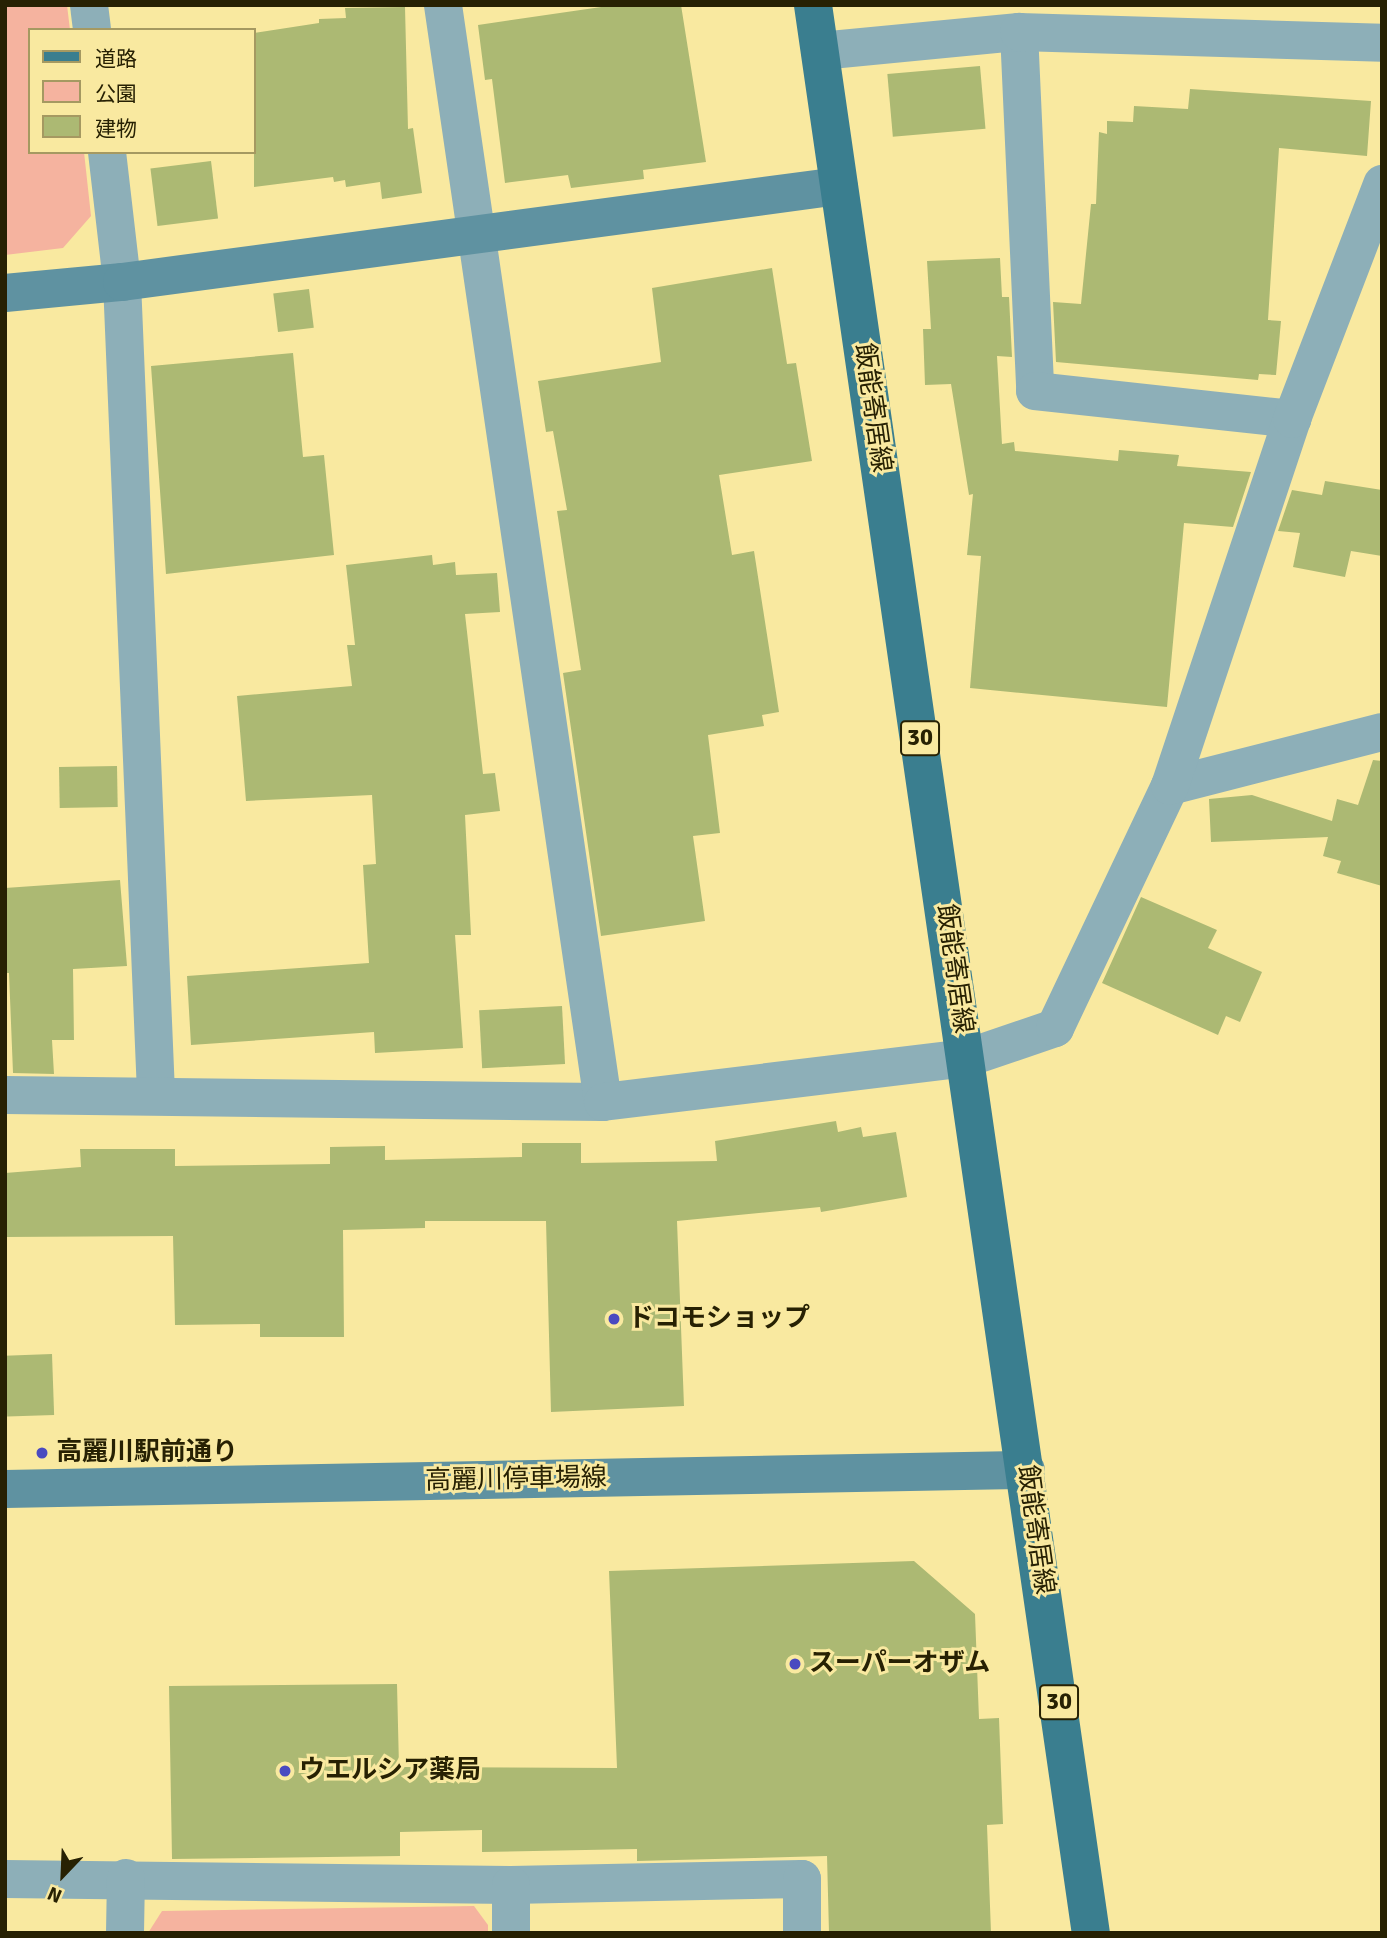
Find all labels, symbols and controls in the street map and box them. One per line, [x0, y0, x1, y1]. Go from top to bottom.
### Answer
legend [28, 28, 256, 154]
text: 道路 [95, 46, 137, 72]
text: 公園 [95, 81, 137, 107]
text: 建物 [95, 116, 137, 142]
street label: 飯能寄居線 [848, 341, 896, 475]
road number: 30 [899, 718, 941, 758]
street label: 飯能寄居線 [930, 902, 978, 1036]
place label: ドコモショップ [628, 1303, 810, 1335]
marker: ドコモショップ [606, 1311, 622, 1327]
place label: 高麗川駅前通り [56, 1437, 238, 1469]
marker: 高麗川駅前通り [34, 1445, 50, 1461]
street label: 高麗川停車場線 [425, 1463, 607, 1497]
street label: 飯能寄居線 [1011, 1463, 1059, 1597]
place label: スーパーオザム [809, 1648, 991, 1680]
marker: スーパーオザム [787, 1656, 803, 1672]
road number: 30 [1038, 1682, 1080, 1722]
place label: ウエルシア薬局 [299, 1755, 481, 1787]
marker: ウエルシア薬局 [277, 1763, 293, 1779]
north arrow [28, 1840, 98, 1910]
text: N [44, 1881, 66, 1908]

